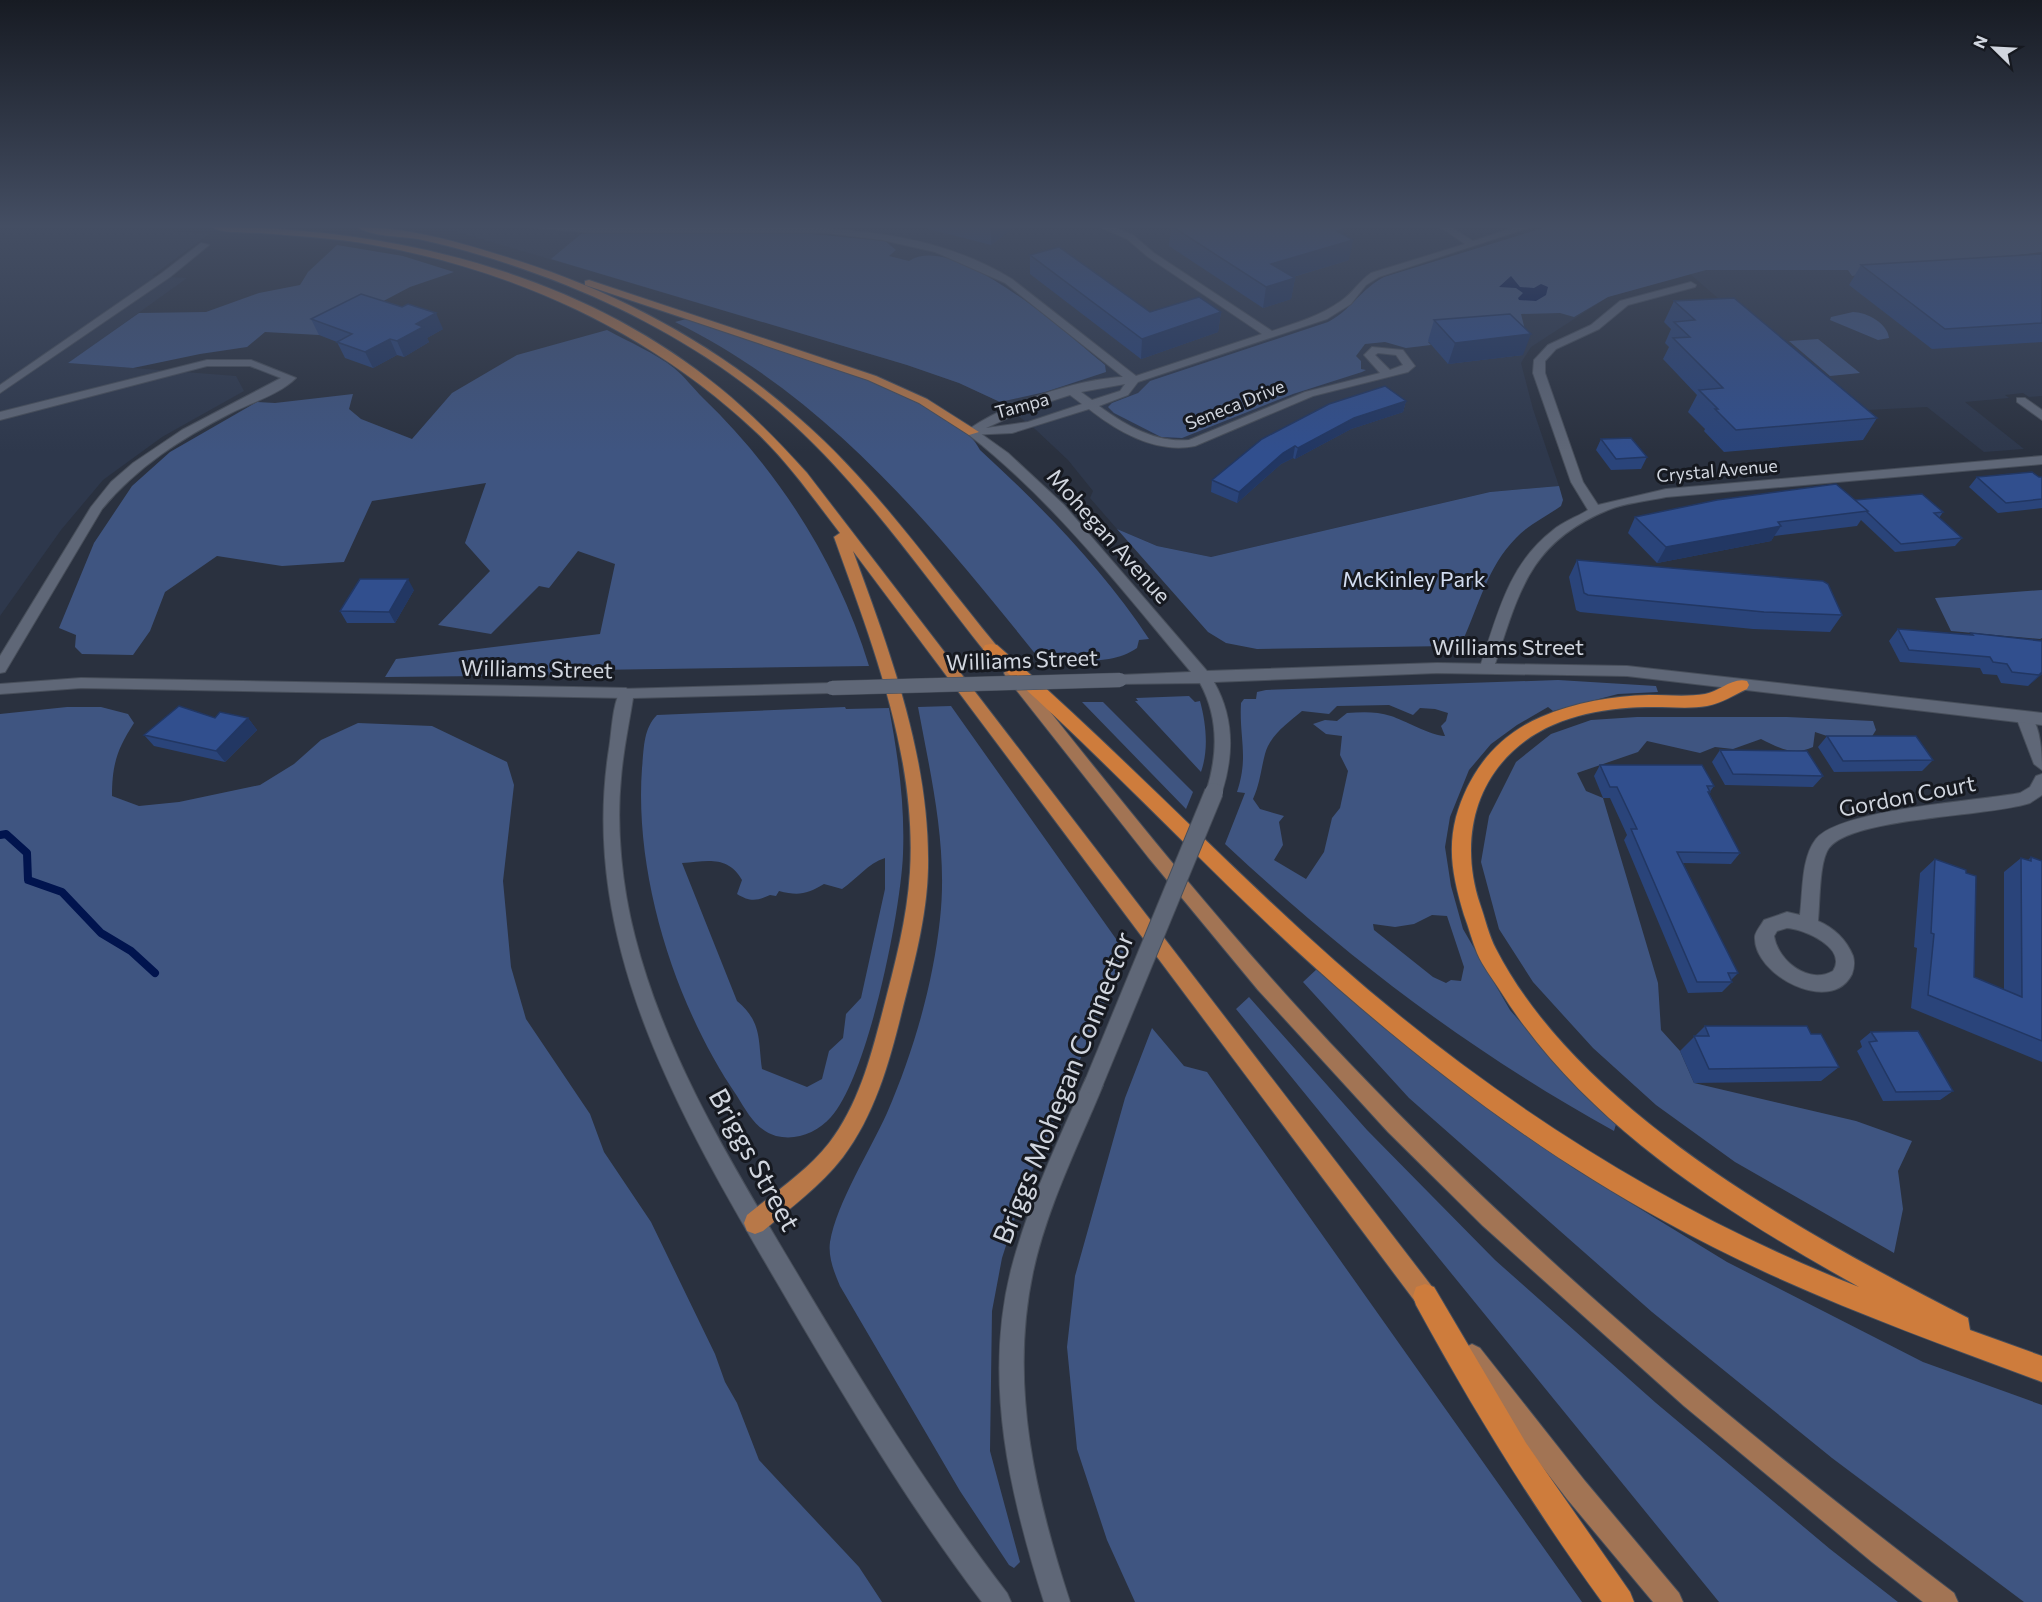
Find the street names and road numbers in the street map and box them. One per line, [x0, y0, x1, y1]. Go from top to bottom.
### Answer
street label: Seneca Drive [1182, 374, 1287, 434]
street label: Tampa [992, 387, 1051, 423]
street label: Crystal Avenue [1655, 454, 1778, 486]
street label: Mohegan Avenue [1042, 463, 1177, 609]
street label: Williams Street [1432, 633, 1584, 660]
street label: Williams Street [946, 643, 1098, 676]
street label: Williams Street [461, 654, 613, 683]
street label: Gordon Court [1836, 769, 1978, 822]
street label: Briggs Mohegan Connector [985, 926, 1140, 1248]
street label: Briggs Street [703, 1082, 808, 1236]

